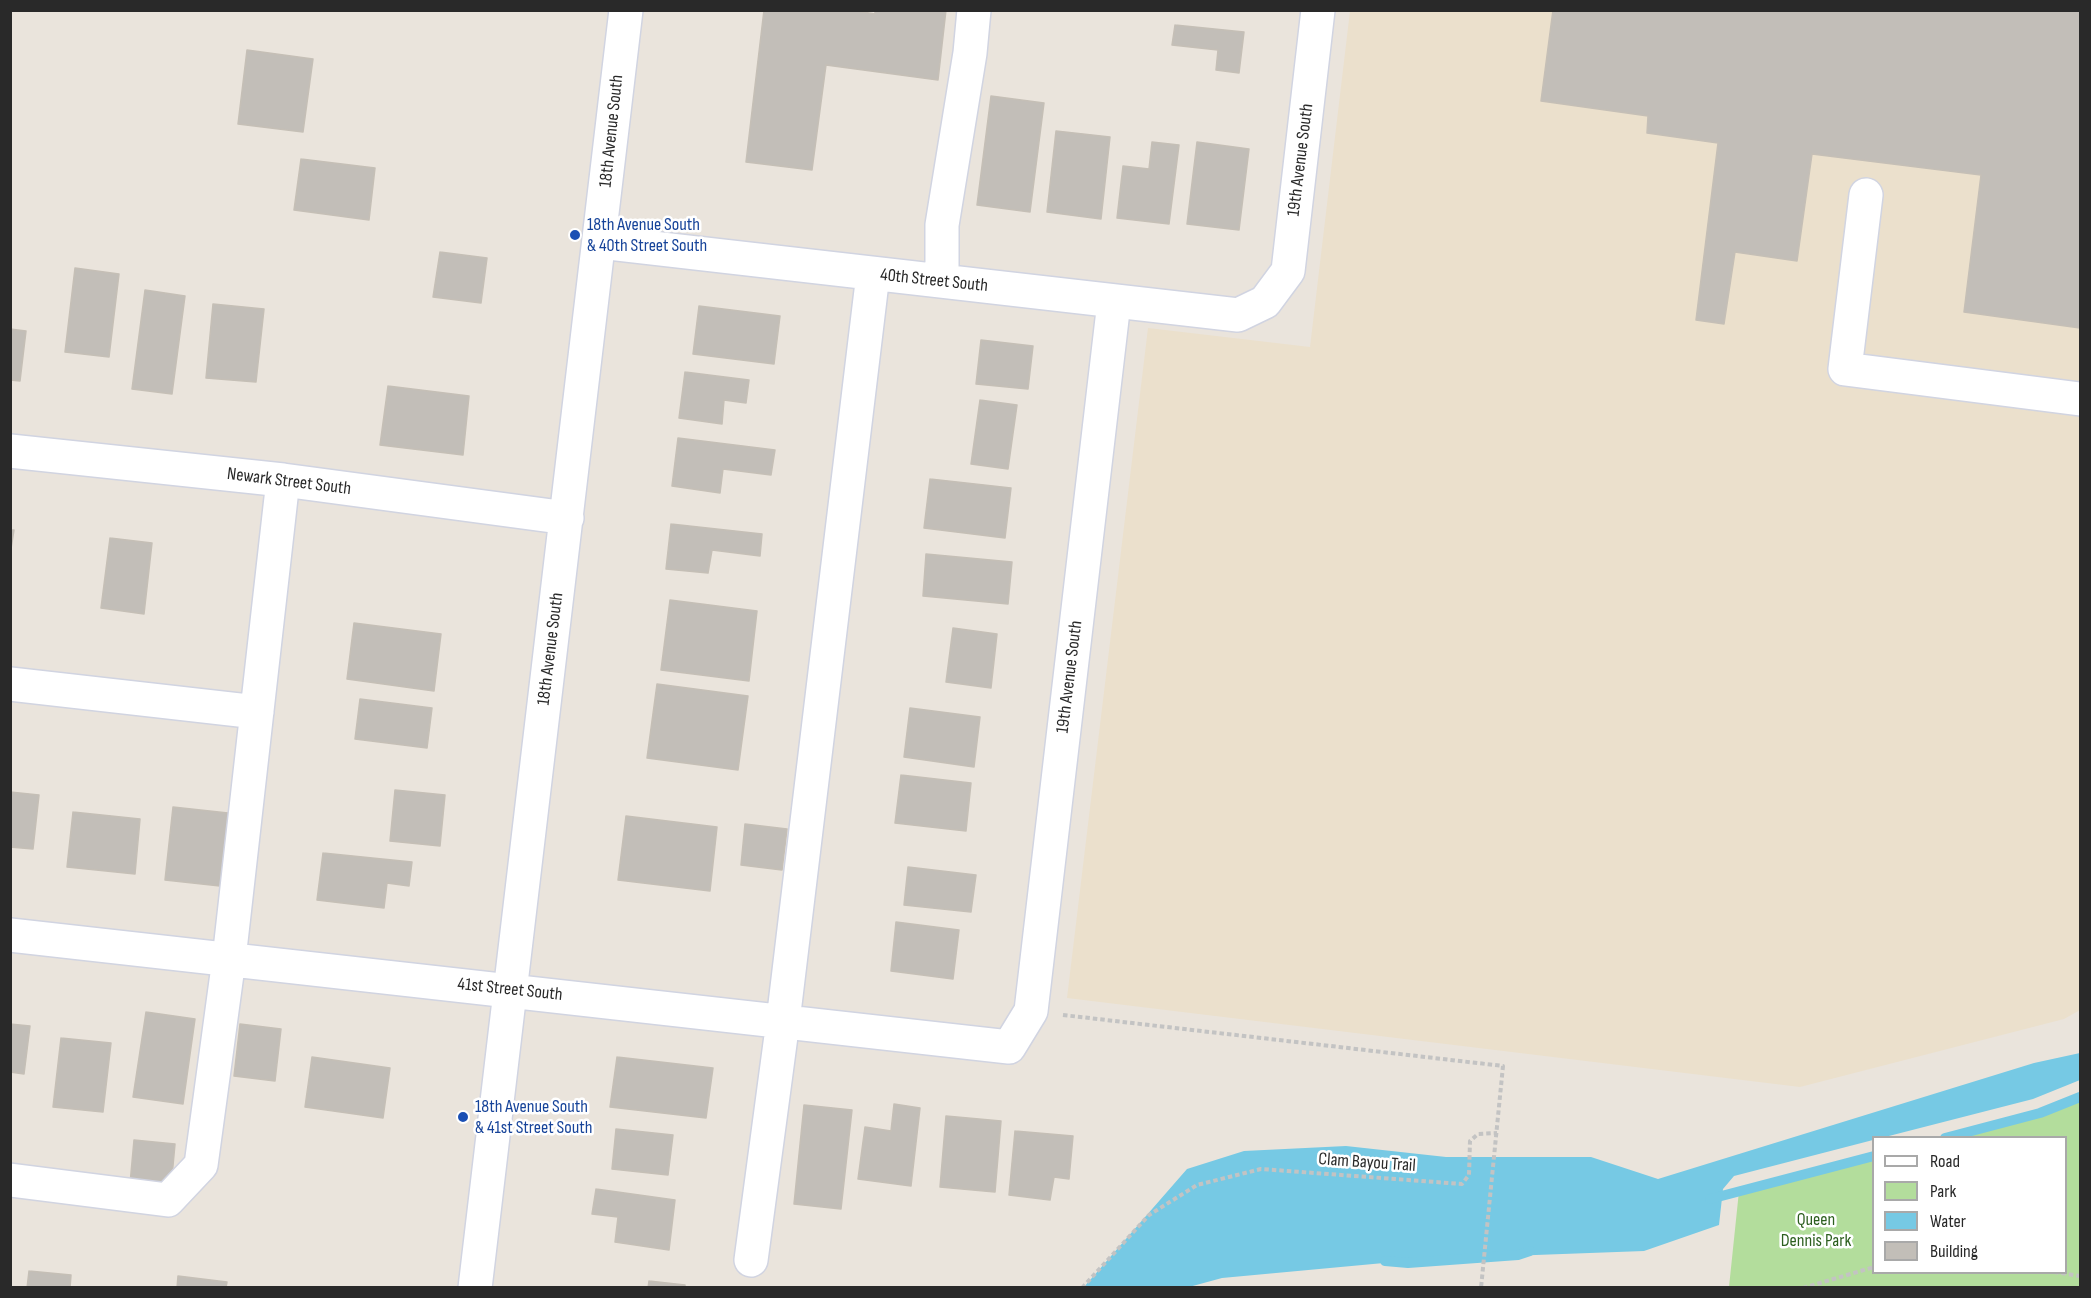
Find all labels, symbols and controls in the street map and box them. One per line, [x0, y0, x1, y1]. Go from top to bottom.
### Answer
street label: 18th Avenue South [595, 74, 629, 188]
street label: 19th Avenue South [1283, 102, 1319, 218]
place label: 18th Avenue South & 40th Street South [587, 214, 707, 256]
marker: 18th Avenue South & 40th Street South [568, 228, 582, 242]
street label: 40th Street South [879, 265, 989, 297]
street label: Newark Street South [226, 464, 352, 500]
street label: 18th Avenue South [533, 592, 569, 706]
street label: 19th Avenue South [1052, 619, 1088, 735]
street label: 41st Street South [456, 974, 564, 1006]
place label: 18th Avenue South & 41st Street South [475, 1096, 592, 1138]
marker: 18th Avenue South & 41st Street South [456, 1110, 470, 1124]
legend [1872, 1136, 2067, 1274]
street label: Clam Bayou Trail [1318, 1149, 1416, 1177]
text: Road [1930, 1151, 1960, 1172]
text: Park [1930, 1181, 1956, 1202]
park label: Queen Dennis Park [1781, 1209, 1851, 1252]
text: Water [1930, 1211, 1966, 1232]
text: Building [1930, 1241, 1978, 1262]

